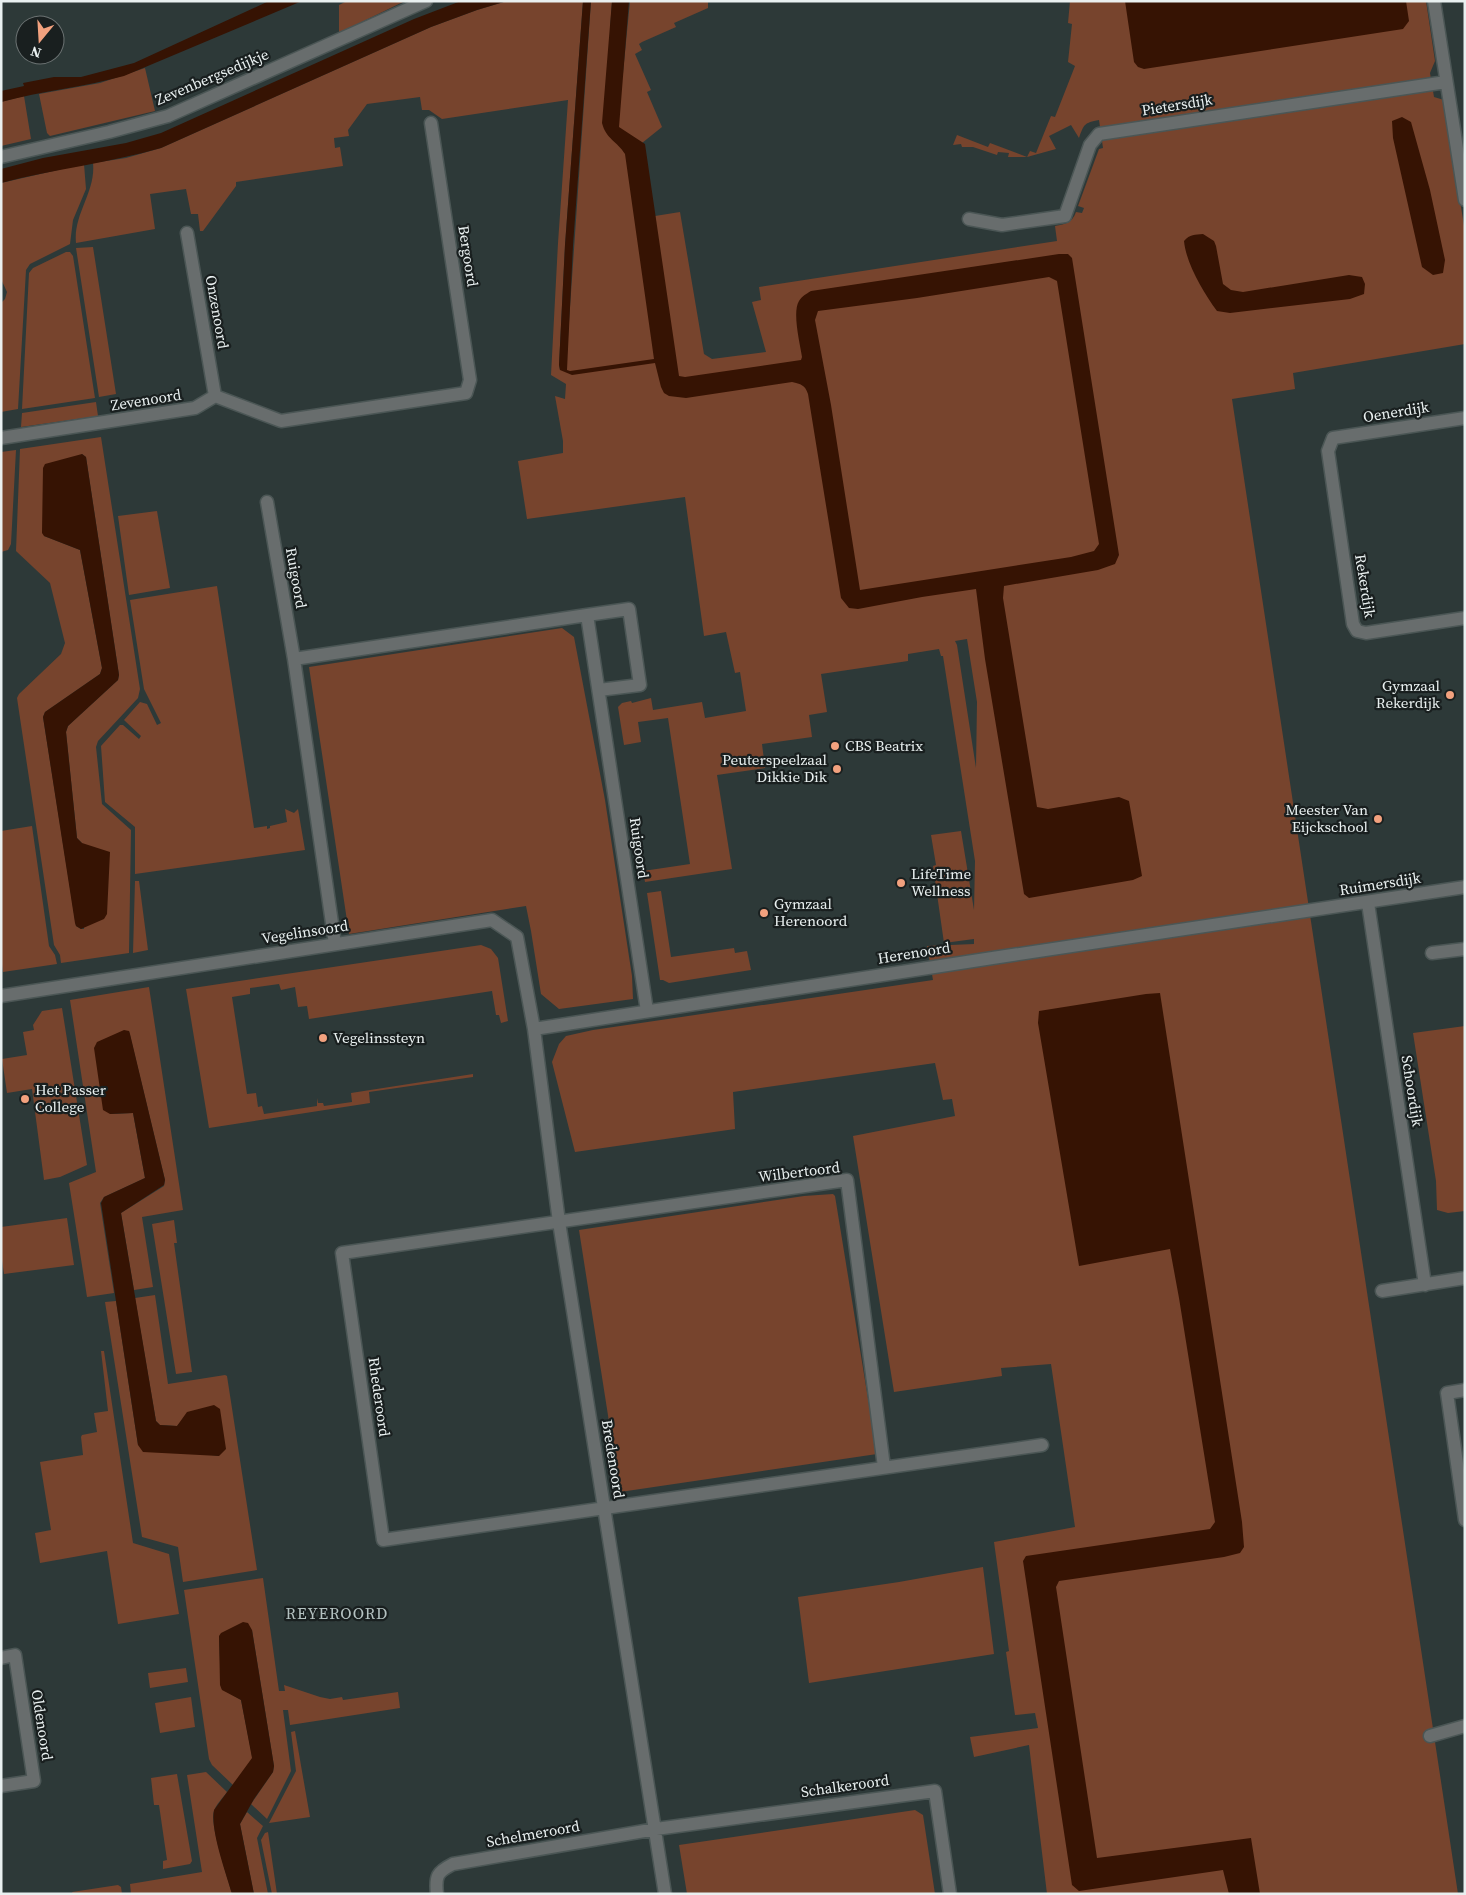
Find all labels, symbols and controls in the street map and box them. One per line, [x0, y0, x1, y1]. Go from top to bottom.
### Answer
north arrow [15, 15, 65, 65]
text: N [28, 41, 44, 63]
street label: Zevenbergsedijkje [152, 43, 272, 110]
street label: Pietersdijk [1140, 88, 1215, 120]
street label: Bergoord [453, 224, 484, 289]
street label: Onzenoord [201, 273, 234, 351]
street label: Zevenoord [109, 384, 183, 415]
street label: Oenerdijk [1361, 396, 1431, 427]
street label: Ruigoord [281, 546, 312, 611]
street label: Rekerdijk [1350, 553, 1381, 620]
place label: Gymzaal Rekerdijk [1376, 675, 1441, 713]
marker: Gymzaal Rekerdijk [1444, 689, 1456, 701]
place label: CBS Beatrix [845, 735, 923, 756]
marker: CBS Beatrix [829, 740, 841, 752]
place label: Peuterspeelzaal Dikkie Dik [722, 749, 828, 787]
marker: Peuterspeelzaal Dikkie Dik [831, 763, 843, 775]
place label: Meester Van Eijckschool [1285, 799, 1369, 837]
marker: Meester Van Eijckschool [1372, 813, 1384, 825]
street label: Ruigoord [625, 816, 654, 880]
place label: LifeTime Wellness [911, 863, 971, 901]
street label: Ruimersdijk [1338, 867, 1423, 900]
marker: LifeTime Wellness [895, 877, 907, 889]
place label: Gymzaal Herenoord [774, 893, 848, 931]
marker: Gymzaal Herenoord [758, 907, 770, 919]
street label: Vegelinsoord [260, 914, 350, 949]
street label: Herenoord [876, 936, 952, 969]
place label: Vegelinssteyn [333, 1027, 425, 1048]
marker: Vegelinssteyn [317, 1032, 329, 1044]
street label: Schoordijk [1397, 1054, 1429, 1129]
place label: Het Passer College [35, 1079, 107, 1117]
marker: Het Passer College [19, 1093, 31, 1105]
street label: Wilbertoord [757, 1156, 841, 1187]
street label: Rhederoord [364, 1356, 396, 1438]
street label: Bredenoord [597, 1418, 630, 1500]
district label: REYEROORD [286, 1602, 388, 1624]
street label: Oldenoord [27, 1688, 59, 1762]
street label: Schalkeroord [799, 1769, 891, 1802]
street label: Schelmeroord [485, 1815, 582, 1852]

